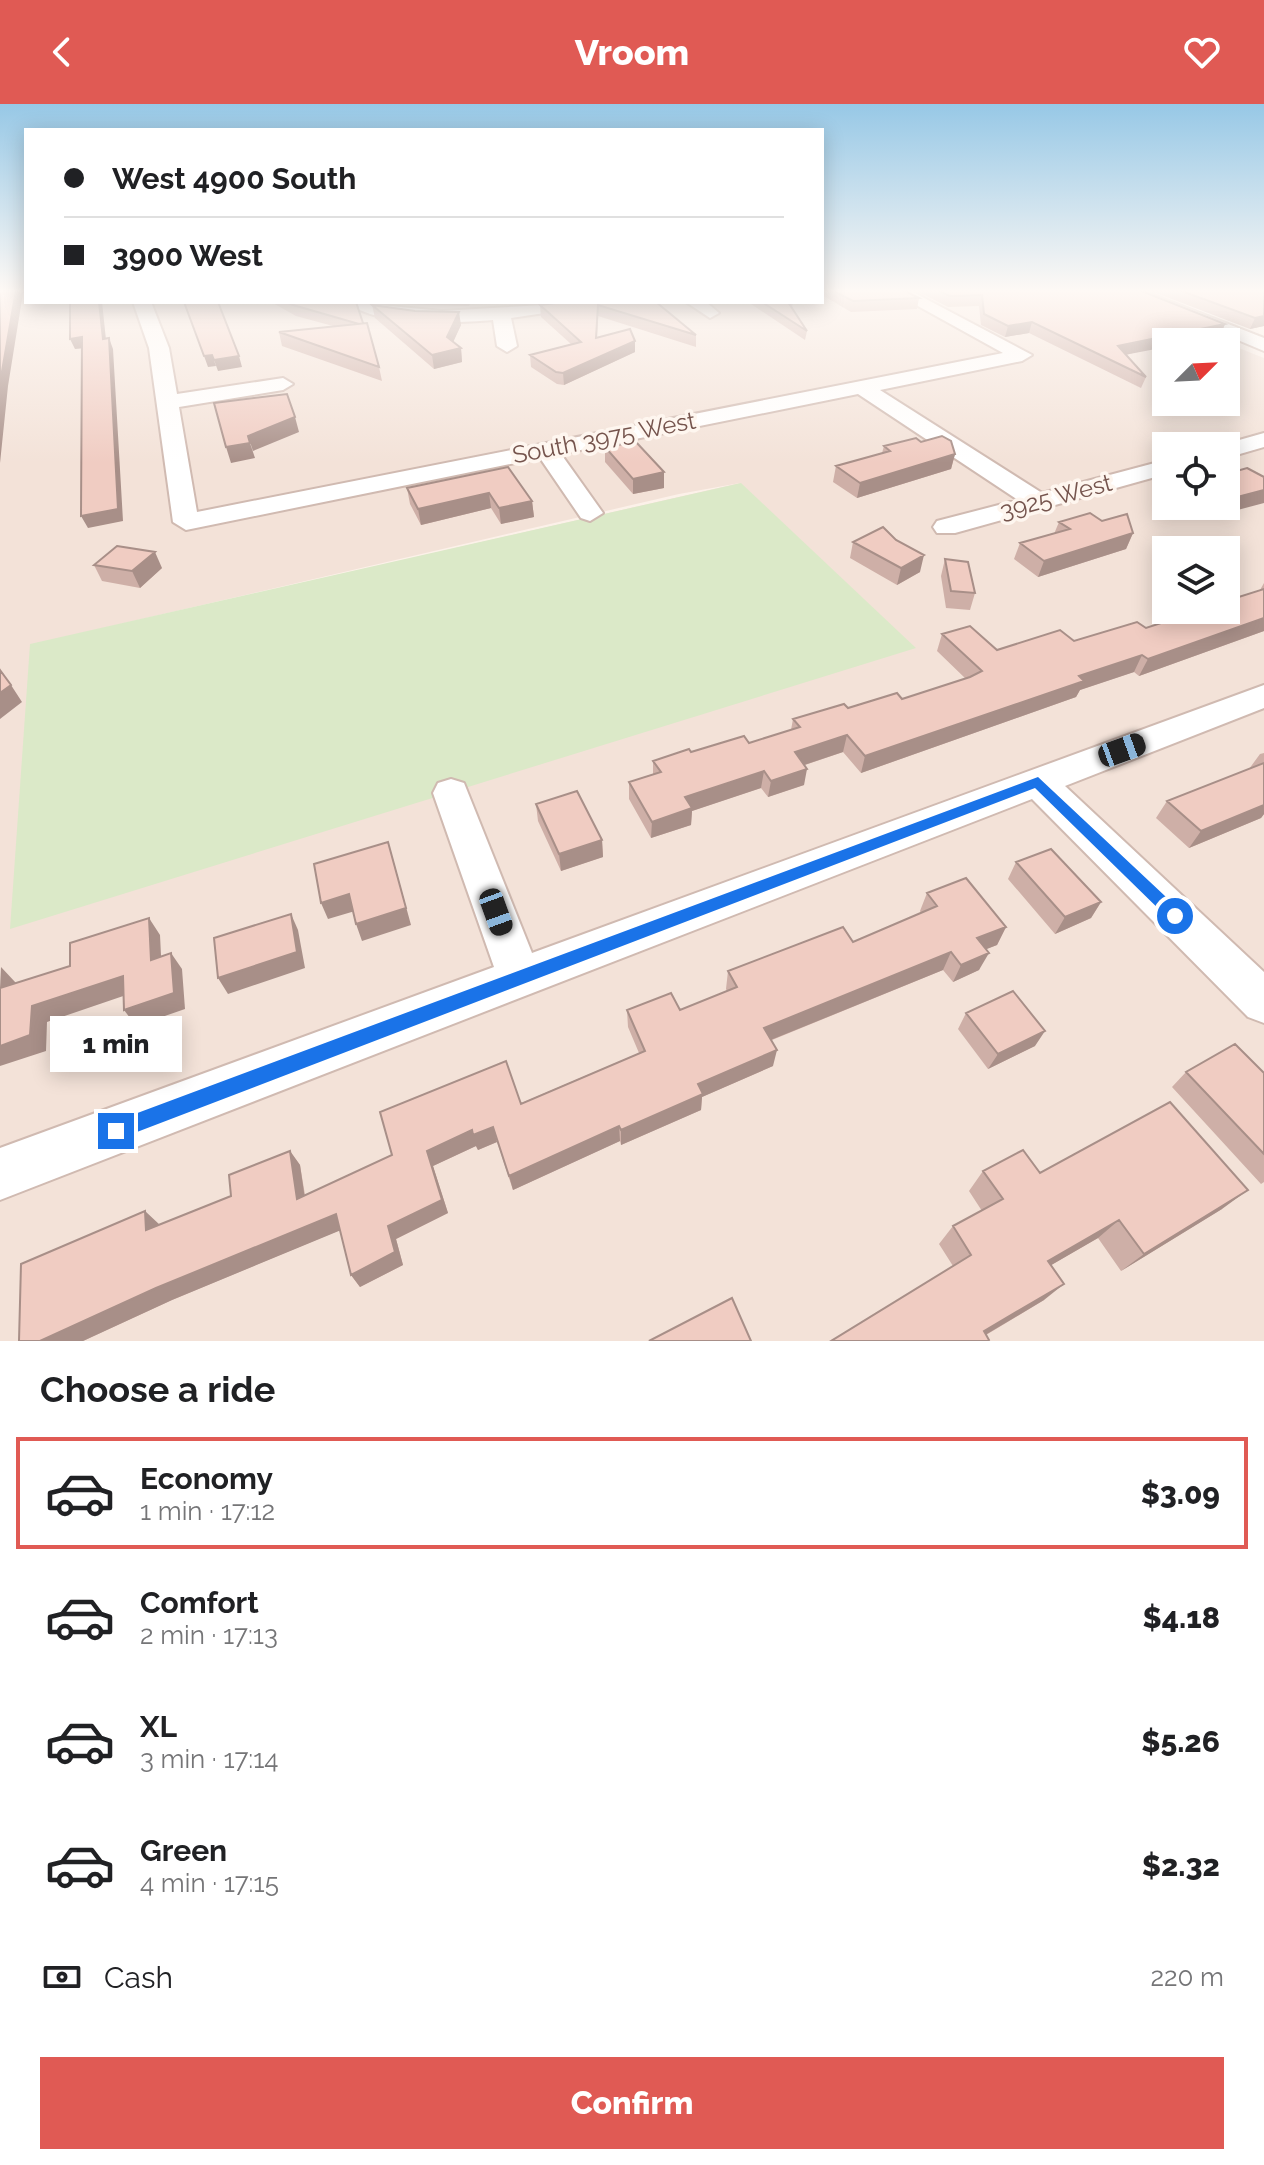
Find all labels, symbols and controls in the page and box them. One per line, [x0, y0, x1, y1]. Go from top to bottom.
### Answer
icon: back [40, 30, 84, 74]
icon: heart [1180, 30, 1224, 74]
text: Vroom [575, 31, 689, 73]
text: West 4900 South [112, 161, 356, 196]
text: 3900 West [112, 238, 263, 273]
north arrow [1152, 328, 1240, 416]
map controls [1152, 328, 1240, 624]
street label: South 3975 West [510, 406, 698, 469]
button: locate [1152, 432, 1240, 520]
street label: 3925 West [997, 468, 1115, 525]
button: layers [1152, 536, 1240, 624]
car [1095, 731, 1149, 769]
car [477, 885, 515, 939]
route start [1157, 898, 1193, 934]
callout: 1 min [50, 1015, 182, 1071]
text: 1 min [83, 1029, 149, 1059]
route end [98, 1113, 134, 1149]
text: Choose a ride [40, 1368, 275, 1410]
icon: car [44, 1457, 116, 1529]
text: Economy [140, 1461, 273, 1496]
text: $3.09 [1141, 1476, 1220, 1511]
text: 1 min · 17:12 [140, 1496, 275, 1526]
icon: car [44, 1581, 116, 1653]
text: Comfort [140, 1585, 259, 1620]
text: $4.18 [1143, 1600, 1220, 1635]
text: 2 min · 17:13 [140, 1620, 278, 1650]
icon: car [44, 1705, 116, 1777]
text: XL [140, 1709, 177, 1744]
text: $5.26 [1141, 1724, 1220, 1759]
text: 3 min · 17:14 [140, 1744, 279, 1774]
icon: car [44, 1829, 116, 1901]
text: Green [140, 1833, 227, 1868]
text: $2.32 [1142, 1848, 1220, 1883]
text: 4 min · 17:15 [140, 1868, 279, 1898]
icon: cash [40, 1955, 84, 1999]
text: Cash [104, 1960, 173, 1995]
text: 220 m [1150, 1962, 1224, 1992]
button: Confirm [40, 2057, 1224, 2149]

